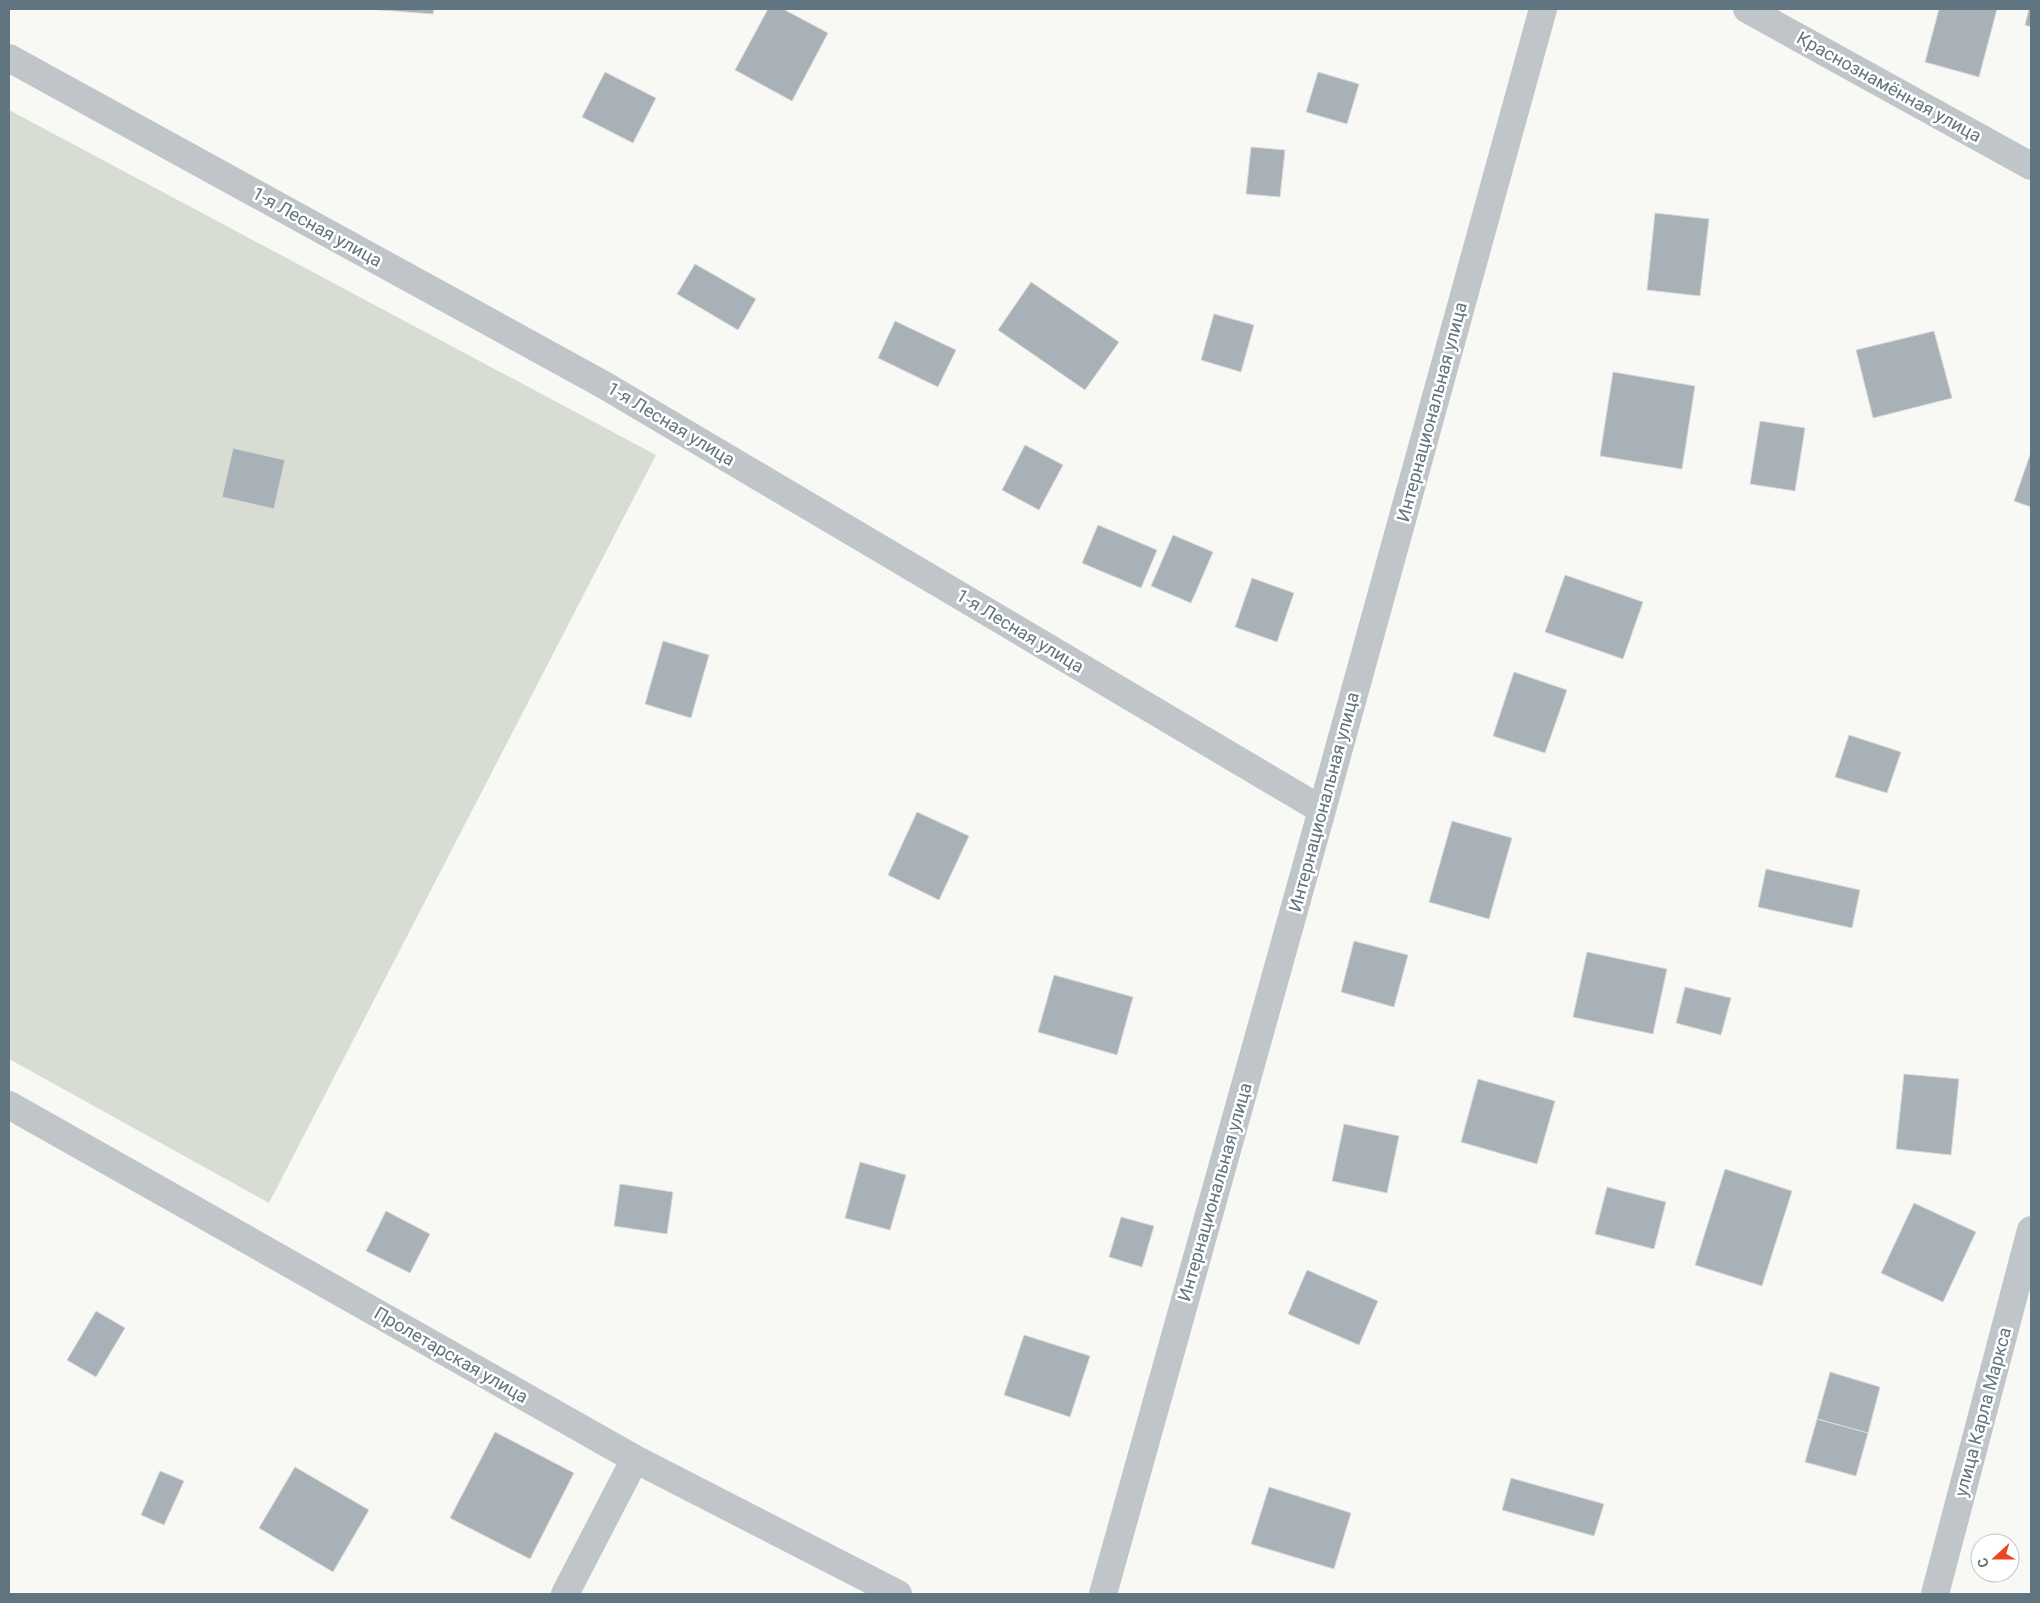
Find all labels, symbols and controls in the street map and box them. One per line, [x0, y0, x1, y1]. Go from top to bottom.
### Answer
street label: Краснознамённая улица [1793, 27, 1985, 146]
street label: 1-я Лесная улица [249, 182, 386, 271]
street label: Интернациональная улица [1392, 300, 1471, 524]
street label: 1-я Лесная улица [604, 377, 739, 470]
street label: 1-я Лесная улица [953, 584, 1088, 677]
street label: Интернациональная улица [1284, 690, 1363, 914]
street label: Интернациональная улица [1173, 1080, 1256, 1304]
street label: Пролетарская улица [371, 1302, 532, 1407]
street label: улица Карла Маркса [1950, 1325, 2015, 1499]
north arrow [1970, 1533, 2020, 1583]
text: С [1974, 1556, 1992, 1570]

